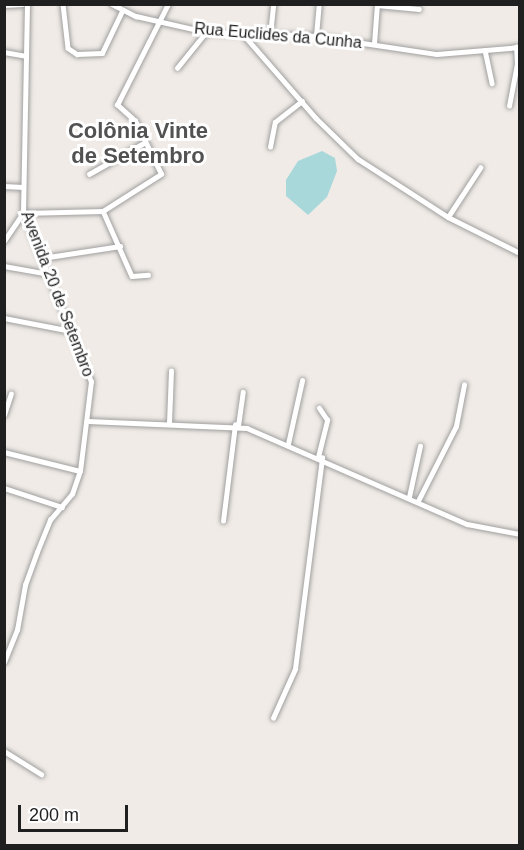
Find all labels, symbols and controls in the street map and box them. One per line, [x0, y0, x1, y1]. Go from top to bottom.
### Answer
street label: Rua Euclides da Cunha [193, 19, 363, 53]
district label: Colônia Vinte de Setembro [68, 117, 208, 168]
street label: Avenida 20 de Setembro [17, 208, 97, 380]
scale bar [21, 793, 130, 831]
text: 200 m [29, 805, 79, 825]

